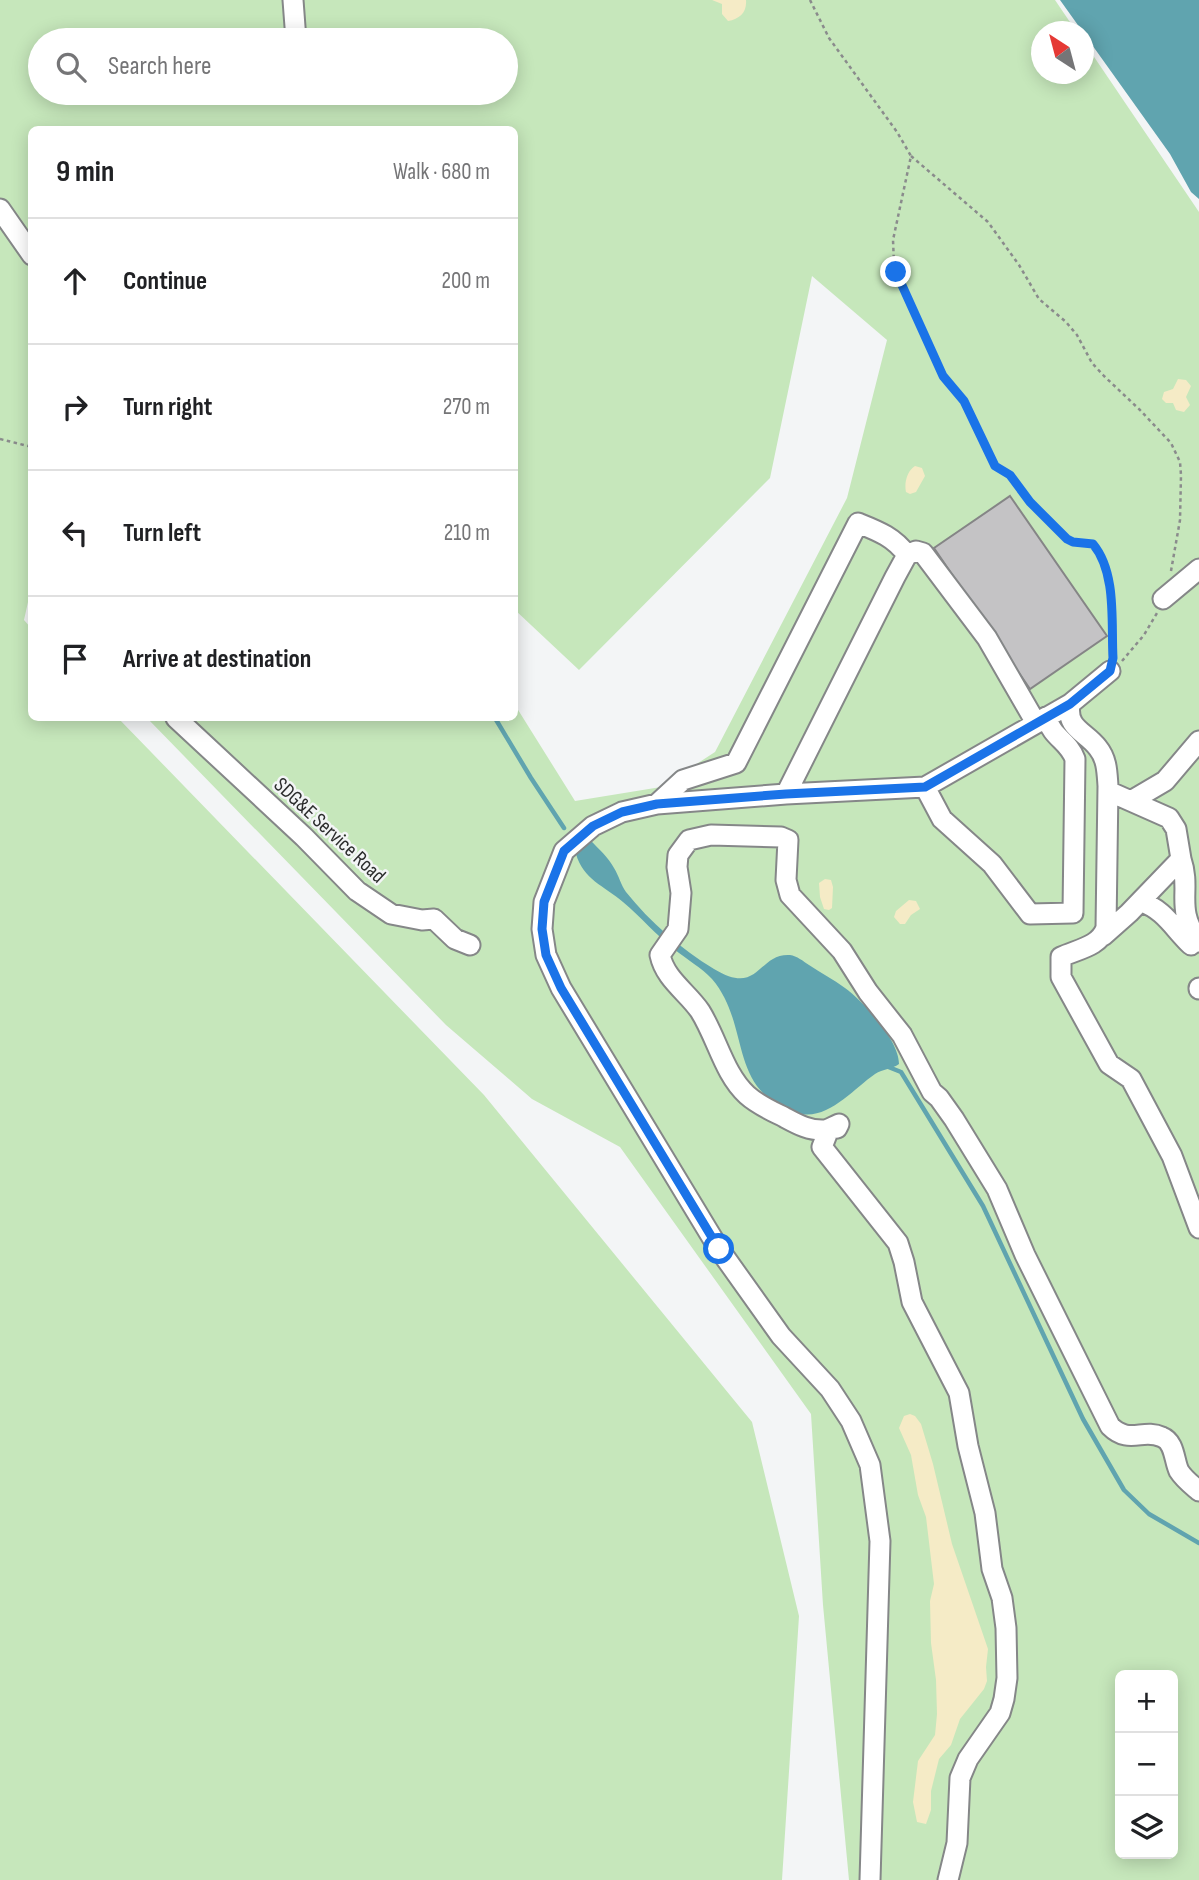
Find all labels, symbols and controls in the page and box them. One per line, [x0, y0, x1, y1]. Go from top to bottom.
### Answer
north arrow [1031, 21, 1094, 84]
search box [28, 28, 518, 105]
icon: search [52, 48, 90, 86]
text: Search here [108, 51, 211, 82]
text: 9 min [56, 154, 114, 190]
text: Walk · 680 m [393, 158, 490, 186]
route end [880, 256, 911, 287]
icon: ahead [56, 262, 94, 300]
text: Continue [123, 266, 207, 297]
text: 200 m [442, 267, 490, 295]
icon: right [56, 388, 94, 426]
text: Turn right [123, 392, 212, 423]
text: 270 m [443, 393, 490, 421]
icon: left [56, 514, 94, 552]
text: Turn left [123, 518, 201, 549]
text: 210 m [444, 519, 490, 547]
icon: arrive [56, 640, 94, 678]
text: Arrive at destination [123, 644, 311, 675]
street label: SDG&E Service Road [269, 772, 391, 888]
route start [703, 1233, 734, 1264]
map controls [1115, 1670, 1178, 1859]
button: + [1115, 1670, 1178, 1733]
button: − [1115, 1733, 1178, 1796]
button: layers [1115, 1796, 1178, 1859]

